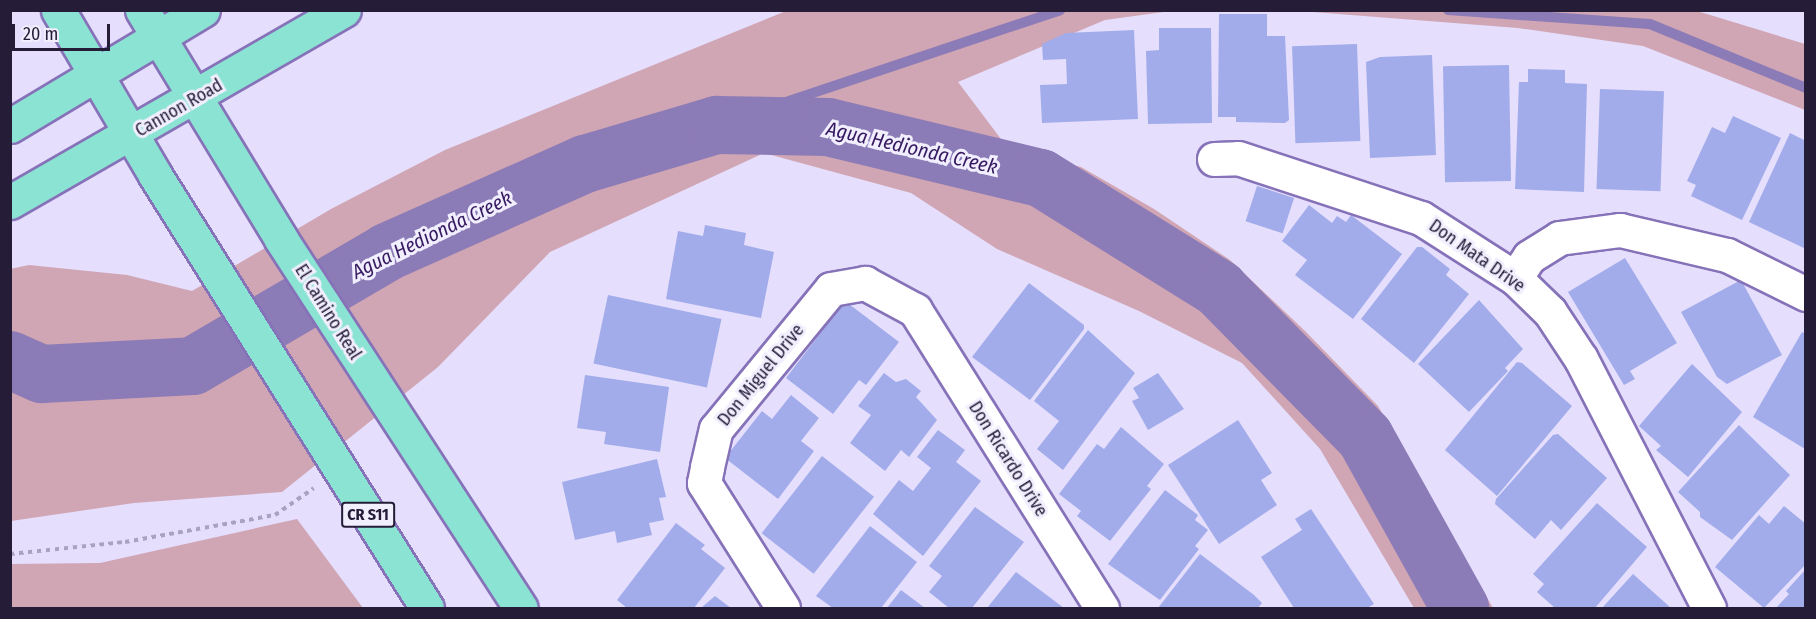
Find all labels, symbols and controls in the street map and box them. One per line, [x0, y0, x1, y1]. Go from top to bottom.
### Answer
scale bar [15, 12, 112, 50]
text: 20 m [23, 23, 58, 45]
street label: Cannon Road [131, 74, 227, 142]
water label: Agua Hedionda Creek [824, 117, 1000, 179]
water label: Agua Hedionda Creek [348, 186, 516, 284]
street label: Don Mata Drive [1425, 215, 1529, 297]
street label: El Camino Real [290, 260, 366, 364]
street label: Don Miguel Drive [713, 320, 809, 430]
street label: Don Ricardo Drive [964, 397, 1052, 521]
road number: CR S11 [341, 502, 395, 528]

